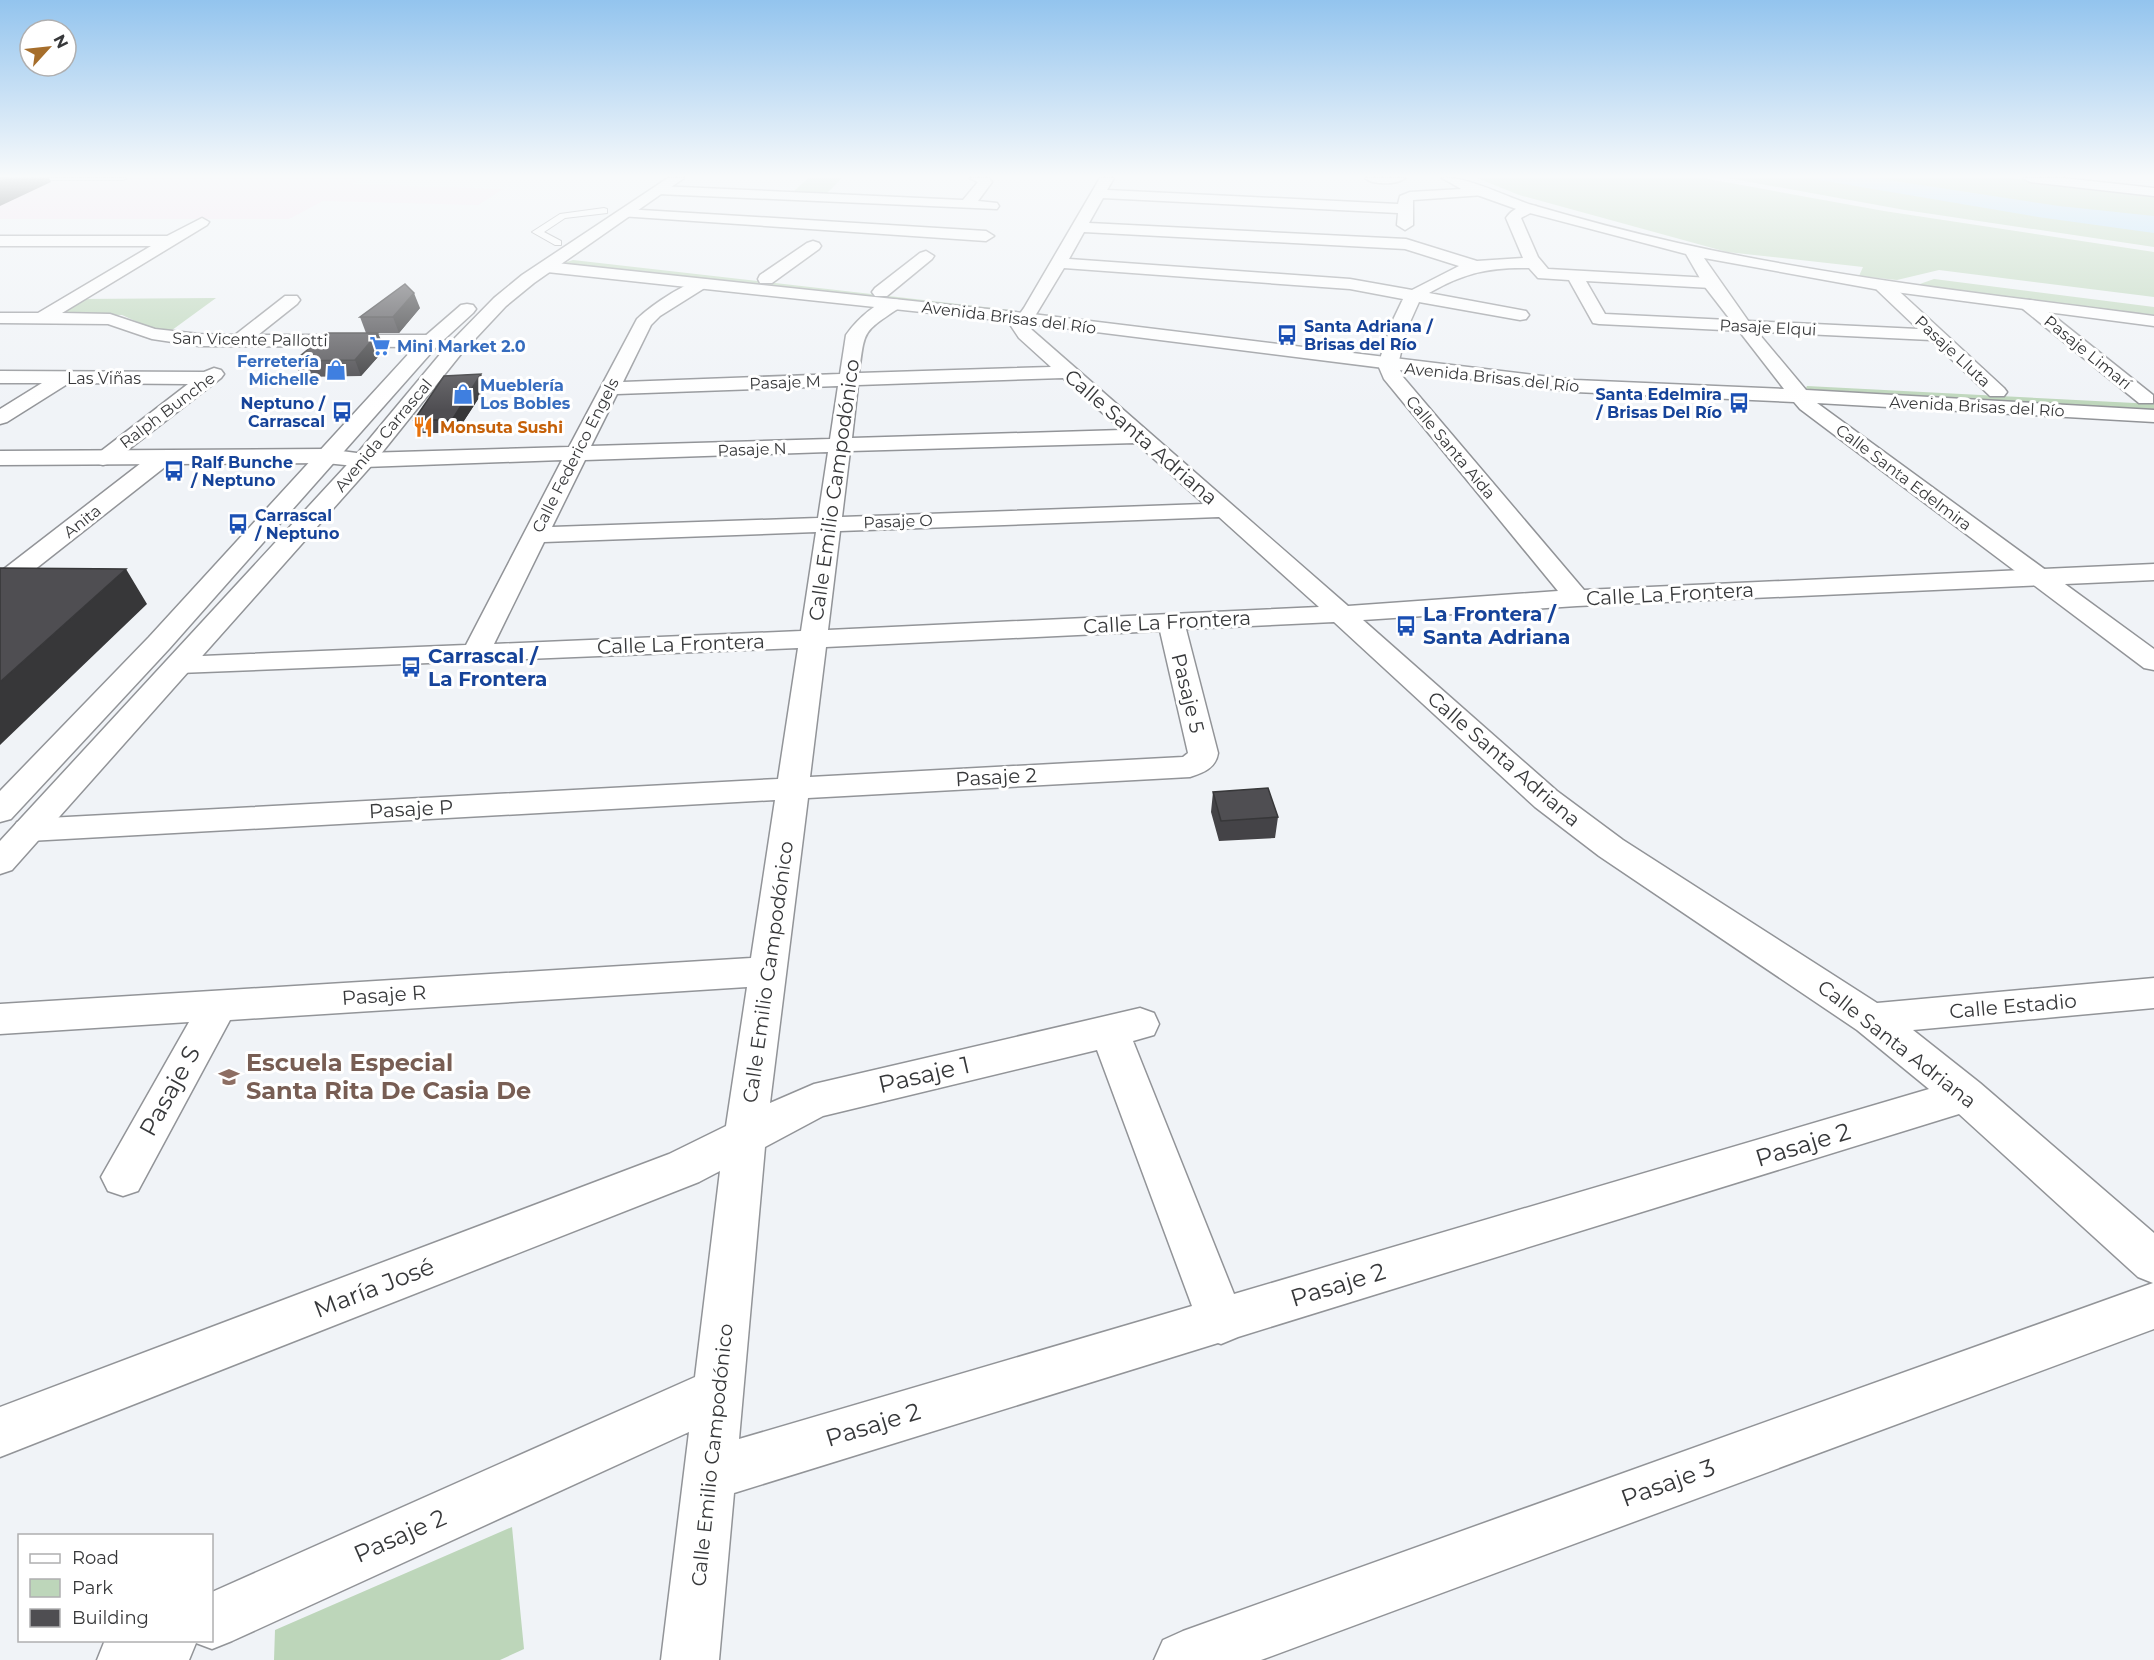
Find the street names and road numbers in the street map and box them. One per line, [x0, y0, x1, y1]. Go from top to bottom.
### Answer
street label: Avenida Brisas del Río [921, 297, 1097, 338]
street label: Pasaje Limarí [2040, 311, 2136, 394]
street label: Pasaje Lluta [1911, 312, 1994, 391]
street label: Pasaje Elqui [1719, 315, 1817, 340]
street label: San Vicente Pallotti [172, 329, 328, 350]
street label: Calle Emilio Campodónico [804, 358, 864, 622]
street label: Avenida Brisas del Río [1404, 359, 1580, 396]
street label: Calle Santa Adriana [1060, 364, 1222, 510]
street label: Ralph Bunche [116, 368, 219, 452]
street label: Las Viñas [67, 369, 141, 388]
street label: Pasaje M [749, 372, 821, 393]
street label: Avenida Carrascal [331, 375, 436, 496]
street label: Calle Federico Engels [528, 375, 623, 536]
street label: Calle Santa Aida [1402, 392, 1499, 503]
street label: Avenida Brisas del Río [1889, 392, 2065, 421]
street label: Calle Santa Edelmira [1832, 420, 1975, 535]
street label: Pasaje N [717, 439, 787, 460]
street label: Anita [60, 501, 105, 542]
street label: Pasaje O [863, 511, 933, 532]
street label: Calle La Frontera [1586, 578, 1754, 610]
street label: Calle La Frontera [1083, 606, 1251, 638]
street label: Calle La Frontera [597, 629, 765, 659]
street label: Pasaje 5 [1166, 651, 1210, 735]
street label: Calle Santa Adriana [1423, 686, 1585, 832]
street label: Pasaje 2 [955, 763, 1037, 791]
street label: Pasaje P [368, 795, 454, 823]
street label: Calle Emilio Campodónico [738, 840, 798, 1104]
street label: Calle Santa Adriana [1813, 975, 1981, 1113]
street label: Pasaje R [341, 980, 427, 1010]
street label: Calle Estadio [1948, 988, 2078, 1024]
street label: Pasaje S [133, 1040, 206, 1141]
street label: Pasaje 1 [875, 1050, 972, 1099]
street label: Pasaje 2 [1752, 1116, 1854, 1173]
street label: María José [309, 1251, 438, 1324]
street label: Pasaje 2 [1287, 1256, 1389, 1313]
street label: Calle Emilio Campodónico [686, 1322, 738, 1588]
street label: Pasaje 2 [822, 1396, 924, 1453]
street label: Pasaje 3 [1617, 1452, 1719, 1513]
street label: Pasaje 2 [349, 1502, 450, 1569]

